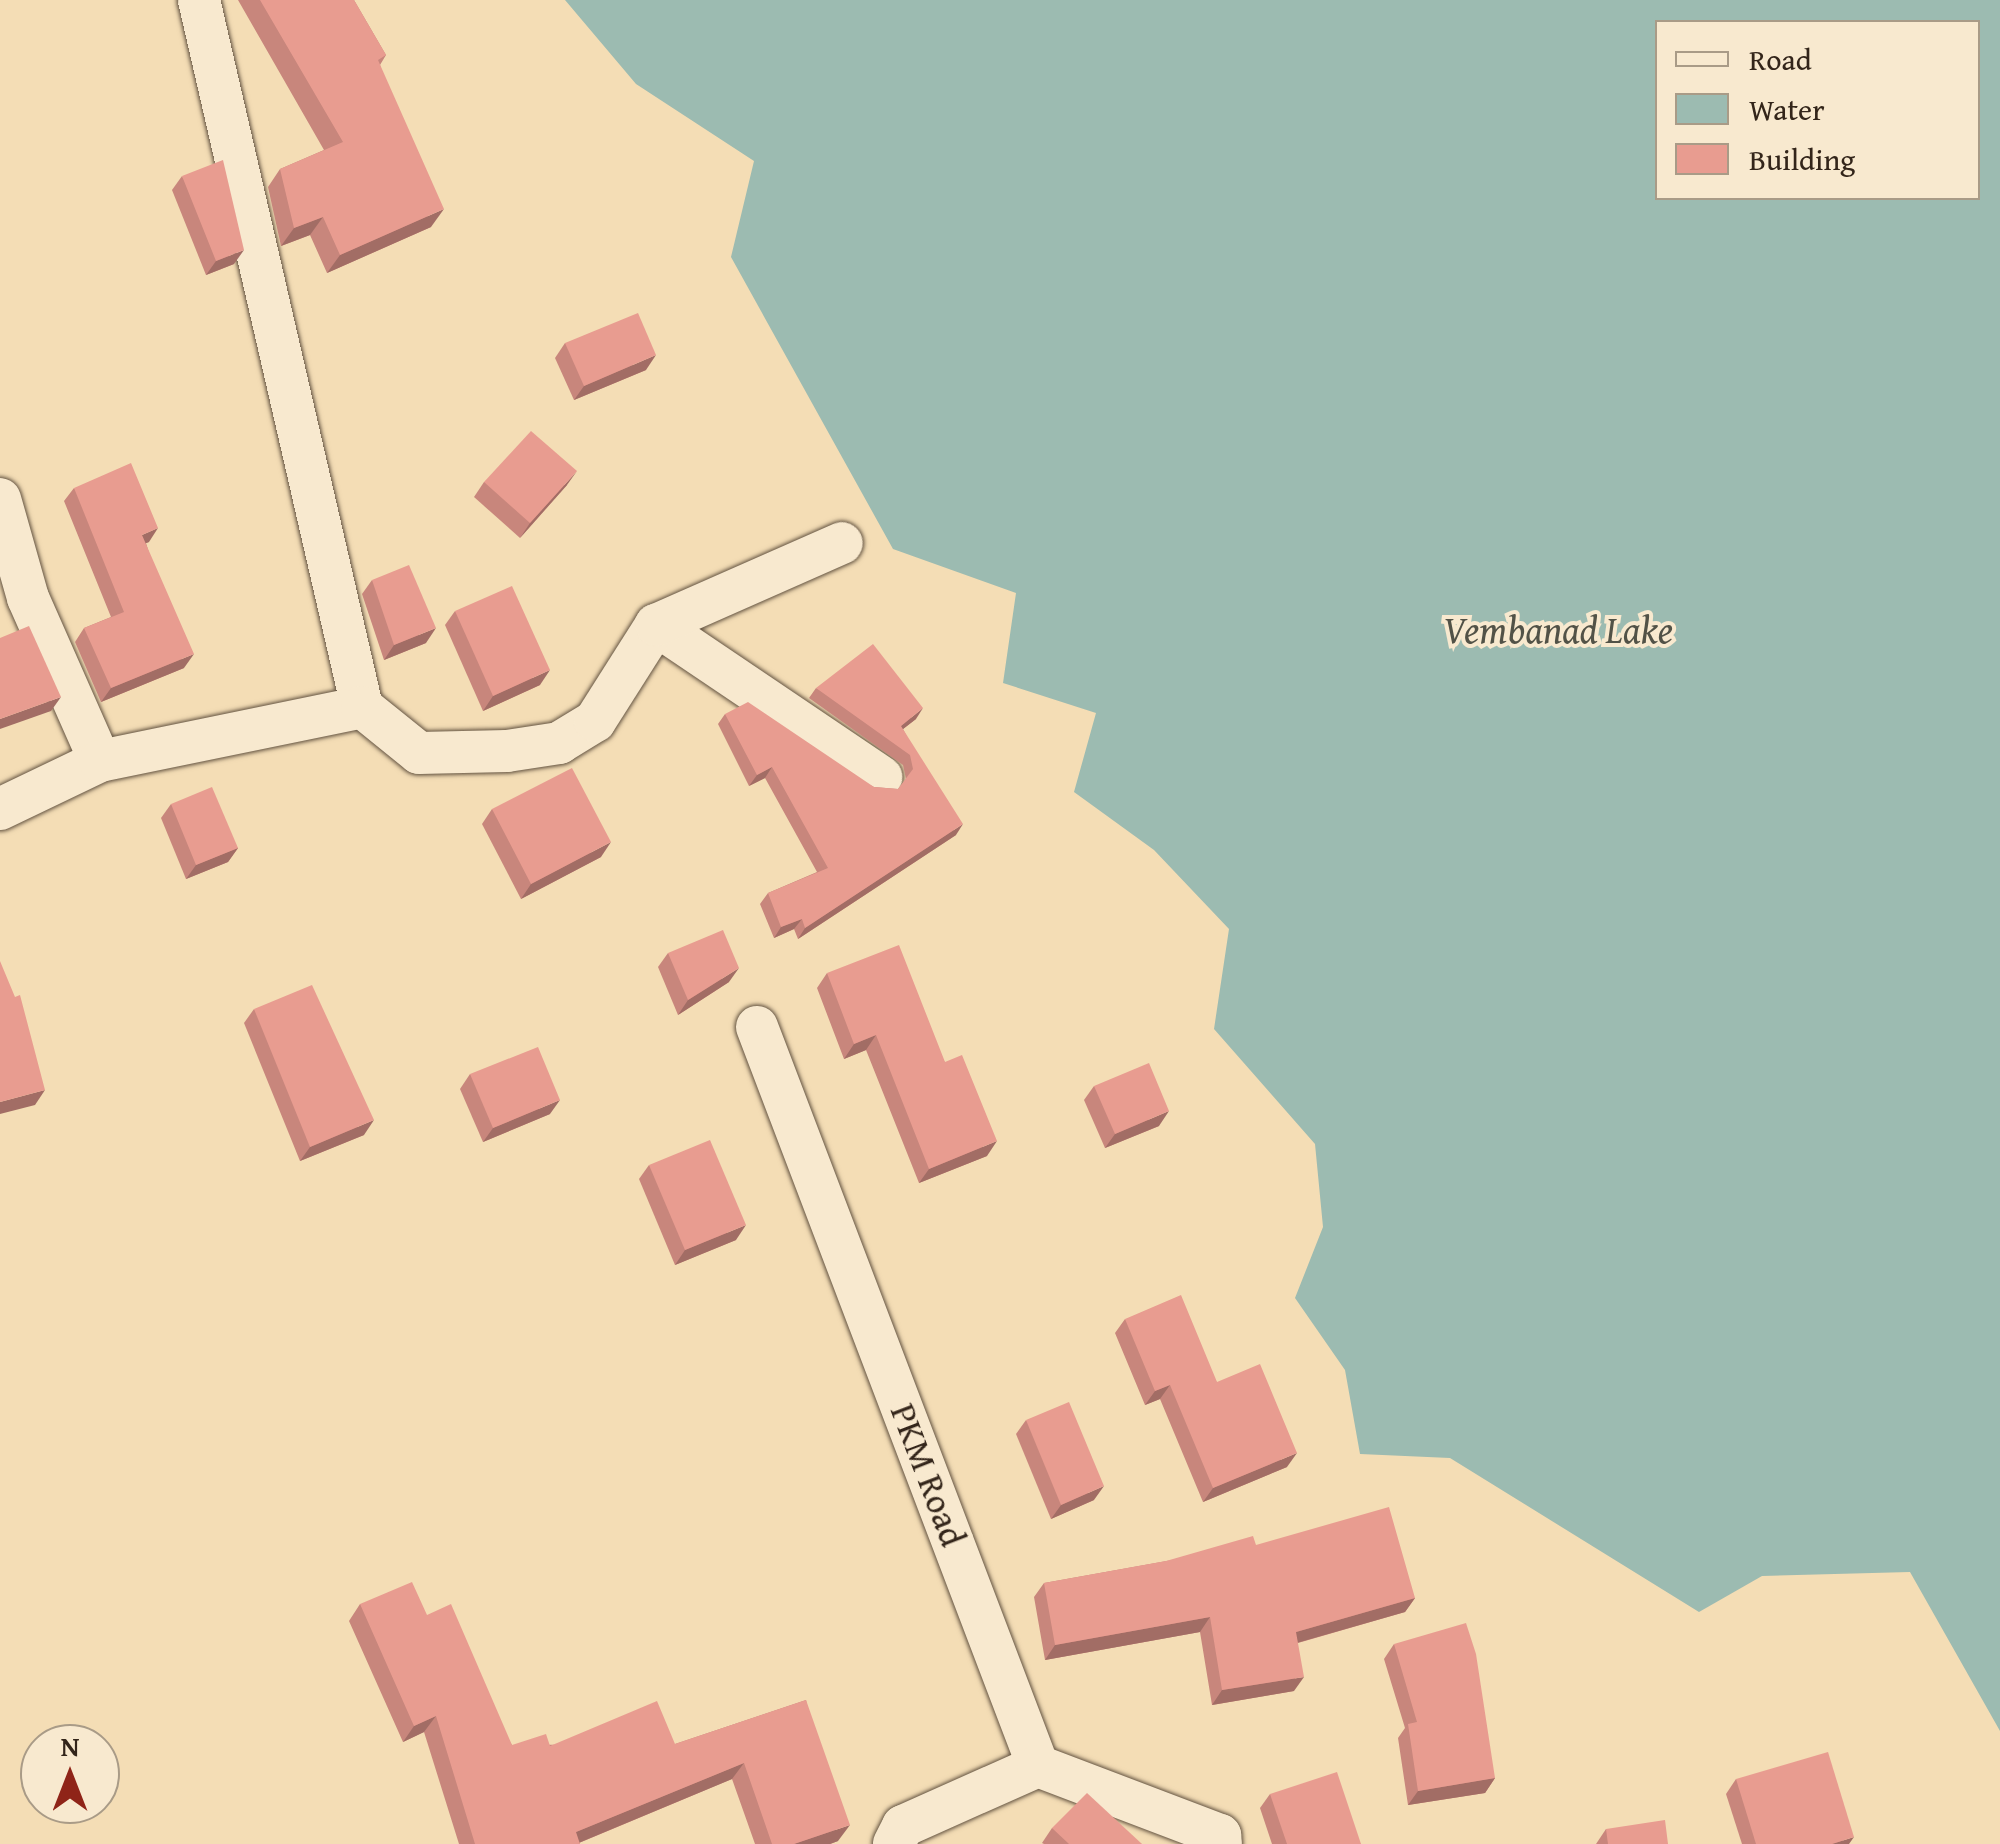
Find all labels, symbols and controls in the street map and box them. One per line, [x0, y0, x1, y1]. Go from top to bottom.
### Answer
legend [1655, 20, 1980, 200]
text: Road [1749, 37, 1812, 81]
text: Water [1749, 87, 1825, 131]
text: Building [1749, 137, 1855, 181]
water label: Vembanad Lake [1443, 607, 1673, 653]
street label: PKM Road [882, 1398, 974, 1552]
north arrow [20, 1724, 120, 1824]
text: N [61, 1725, 79, 1766]

